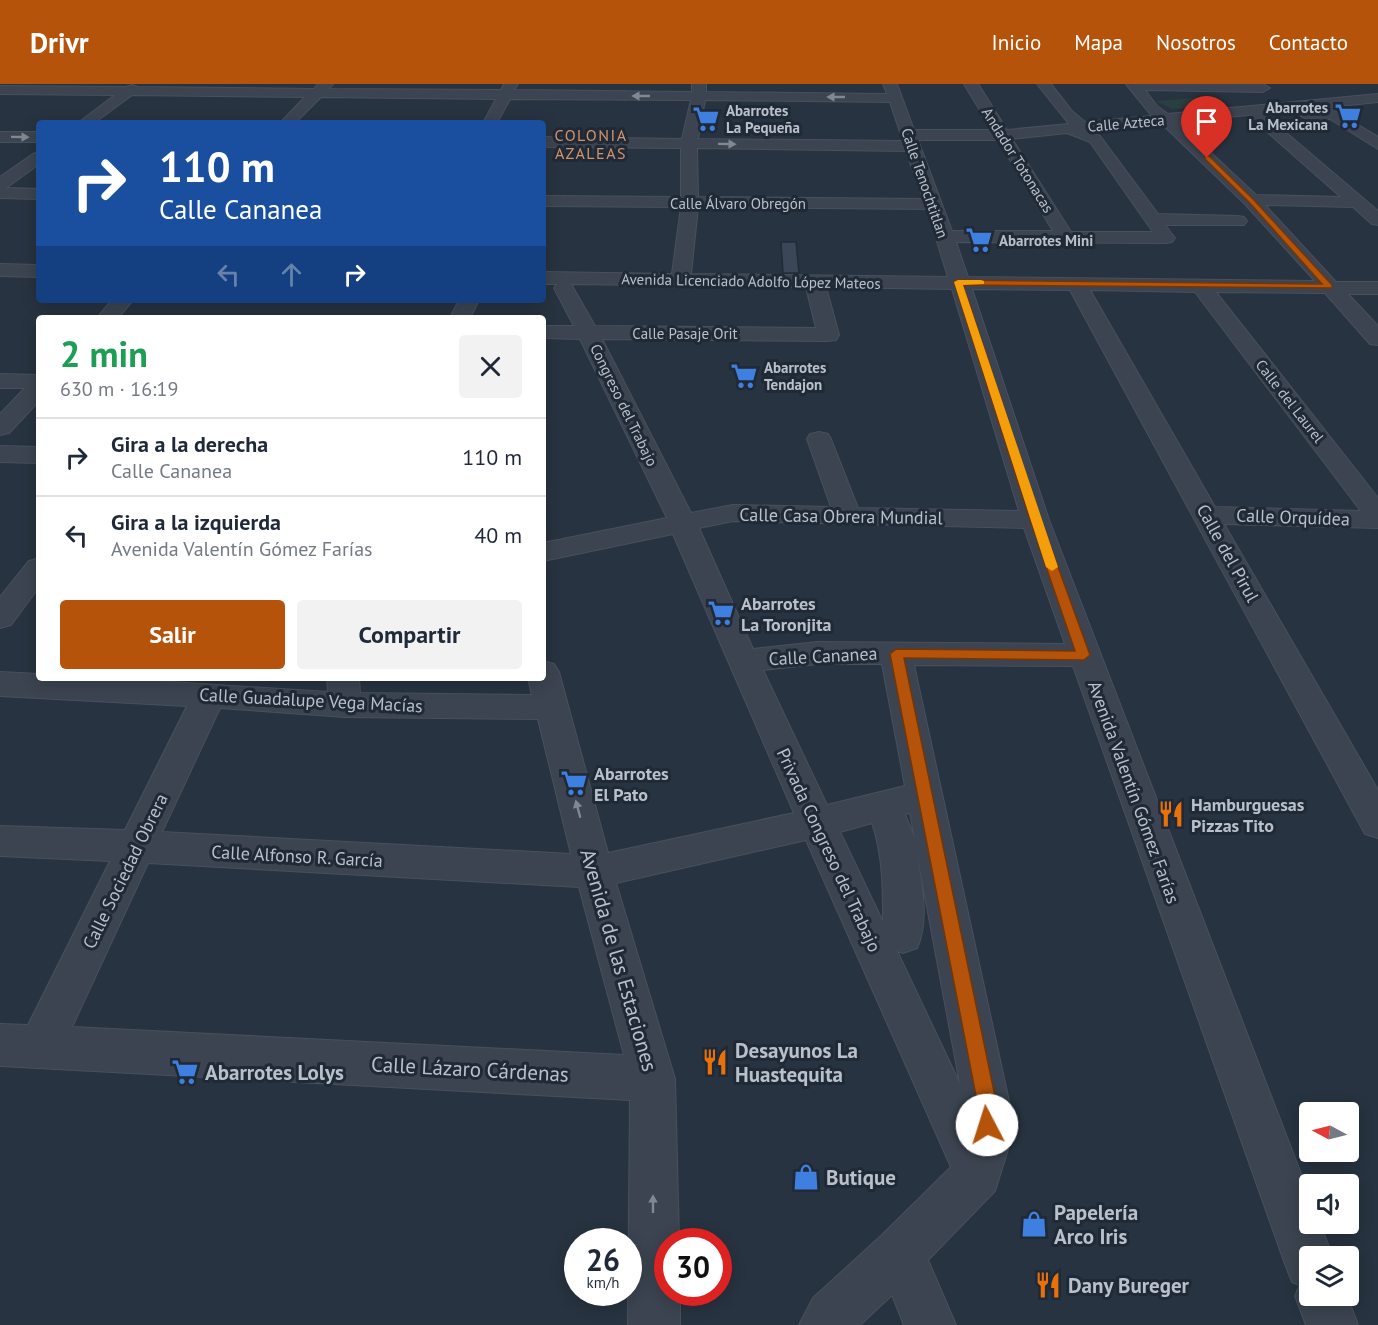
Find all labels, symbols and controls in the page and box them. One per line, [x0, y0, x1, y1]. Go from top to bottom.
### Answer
text: Drivr [30, 24, 89, 61]
text: Inicio [992, 29, 1041, 56]
text: Mapa [1074, 29, 1123, 56]
text: Nosotros [1156, 29, 1236, 56]
text: Contacto [1269, 29, 1348, 56]
one-way arrow [632, 91, 651, 101]
one-way arrow [827, 92, 846, 102]
pin [1181, 96, 1232, 158]
place label: Abarrotes La Mexicana [1248, 98, 1328, 134]
place label: Abarrotes La Pequeña [726, 101, 800, 137]
supermarket icon: Abarrotes La Mexicana [1333, 101, 1363, 131]
supermarket icon: Abarrotes La Pequeña [691, 104, 721, 134]
street label: Andador Totonacas [978, 104, 1058, 216]
icon: arrive [1190, 105, 1223, 138]
street label: Calle Azteca [1087, 110, 1165, 136]
district label: COLONIA AZALEAS [554, 125, 628, 163]
street label: Calle Tenochtitlan [897, 125, 953, 241]
one-way arrow [10, 132, 29, 142]
text: 110 m [159, 139, 275, 194]
one-way arrow [718, 139, 737, 149]
icon: right [60, 144, 138, 222]
text: Calle Cananea [159, 192, 322, 226]
street label: Calle Álvaro Obregón [670, 194, 806, 213]
supermarket icon: Abarrotes Mini [964, 225, 994, 255]
place label: Abarrotes Mini [999, 231, 1093, 250]
icon: left [212, 258, 245, 291]
icon: ahead [275, 258, 308, 291]
icon: right [338, 258, 371, 291]
street label: Avenida Licenciado Adolfo López Mateos [621, 269, 881, 293]
street label: Calle Pasaje Orit [632, 324, 738, 343]
text: 2 min [60, 330, 148, 377]
button: close [459, 335, 522, 398]
street label: Congreso del Trabajo [586, 341, 662, 469]
street label: Calle del Laurel [1252, 356, 1329, 447]
place label: Abarrotes Tendajon [764, 358, 826, 394]
supermarket icon: Abarrotes Tendajon [729, 361, 759, 391]
text: 630 m · 16:19 [60, 376, 178, 402]
text: Gira a la derecha [111, 430, 268, 458]
icon: right [60, 441, 93, 474]
text: 110 m [462, 443, 522, 471]
text: Calle Cananea [111, 458, 232, 484]
street label: Calle del Pirul [1192, 500, 1265, 607]
street label: Calle Casa Obrera Mundial [739, 503, 944, 529]
street label: Calle Orquídea [1236, 504, 1350, 530]
text: Gira a la izquierda [111, 508, 281, 536]
icon: left [60, 519, 93, 552]
text: 40 m [474, 521, 522, 549]
text: Avenida Valentín Gómez Farías [111, 536, 373, 562]
place label: Abarrotes La Toronjita [741, 592, 831, 636]
supermarket icon: Abarrotes La Toronjita [706, 598, 736, 628]
button: Salir [60, 600, 285, 669]
button: Compartir [297, 600, 522, 669]
street label: Calle Cananea [768, 642, 878, 670]
street label: Avenida Valentín Gómez Farías [1083, 677, 1185, 907]
street label: Calle Guadalupe Vega Macías [199, 683, 423, 717]
street label: Privada Congreso del Trabajo [772, 744, 886, 956]
place label: Abarrotes El Pato [594, 762, 669, 806]
supermarket icon: Abarrotes El Pato [559, 768, 589, 798]
street label: Calle Sociedad Obrera [77, 790, 173, 952]
place label: Hamburguesas Pizzas Tito [1191, 793, 1305, 837]
restaurant icon: Hamburguesas Pizzas Tito [1156, 799, 1186, 829]
one-way arrow [572, 800, 582, 818]
street label: Calle Alfonso R. García [211, 840, 383, 872]
street label: Avenida de las Estaciones [574, 846, 664, 1074]
place label: Desayunos La Huastequita [735, 1037, 858, 1088]
restaurant icon: Desayunos La Huastequita [700, 1047, 730, 1077]
street label: Calle Lázaro Cárdenas [370, 1050, 570, 1088]
supermarket icon: Abarrotes Lolys [170, 1057, 200, 1087]
place label: Abarrotes Lolys [205, 1059, 344, 1086]
position arrow [955, 1093, 1019, 1157]
north arrow [1299, 1102, 1359, 1162]
map controls [1299, 1102, 1359, 1306]
shop icon: Butique [791, 1162, 821, 1192]
place label: Butique [826, 1164, 896, 1191]
button: sound [1299, 1174, 1359, 1234]
one-way arrow [648, 1194, 658, 1213]
place label: Papelería Arco Iris [1054, 1199, 1138, 1250]
shop icon: Papelería Arco Iris [1019, 1209, 1049, 1239]
speed limit sign: 30 [654, 1228, 732, 1306]
text: 26 [586, 1240, 620, 1279]
button: layers [1299, 1246, 1359, 1306]
restaurant icon: Dany Bureger [1033, 1270, 1063, 1300]
place label: Dany Bureger [1068, 1272, 1190, 1299]
text: km/h [587, 1273, 619, 1292]

